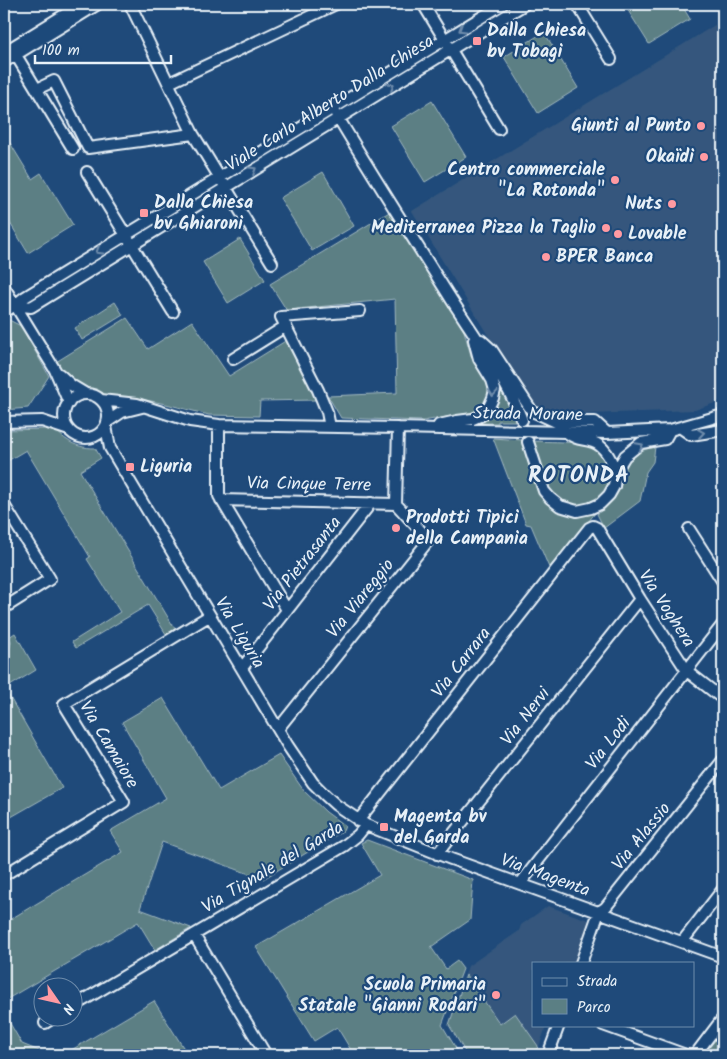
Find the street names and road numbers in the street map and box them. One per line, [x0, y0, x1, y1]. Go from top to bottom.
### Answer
street label: Viale Carlo Alberto Dalla Chiesa [220, 28, 440, 180]
street label: Strada Morane [473, 400, 583, 430]
street label: Via Cinque Terre [247, 469, 371, 501]
street label: Via Pietrasanta [256, 510, 350, 618]
street label: Via Viareggio [320, 553, 402, 645]
street label: Via Voghera [630, 564, 702, 654]
street label: Via Liguria [206, 591, 272, 675]
street label: Via Carrara [425, 621, 499, 705]
street label: Via Nervi [494, 681, 559, 753]
street label: Via Camaiore [70, 696, 146, 794]
street label: Via Lodi [579, 711, 640, 777]
street label: Via Alassio [605, 796, 679, 878]
street label: Via Tignale del Garda [196, 814, 350, 922]
street label: Via Magenta [496, 846, 594, 906]

